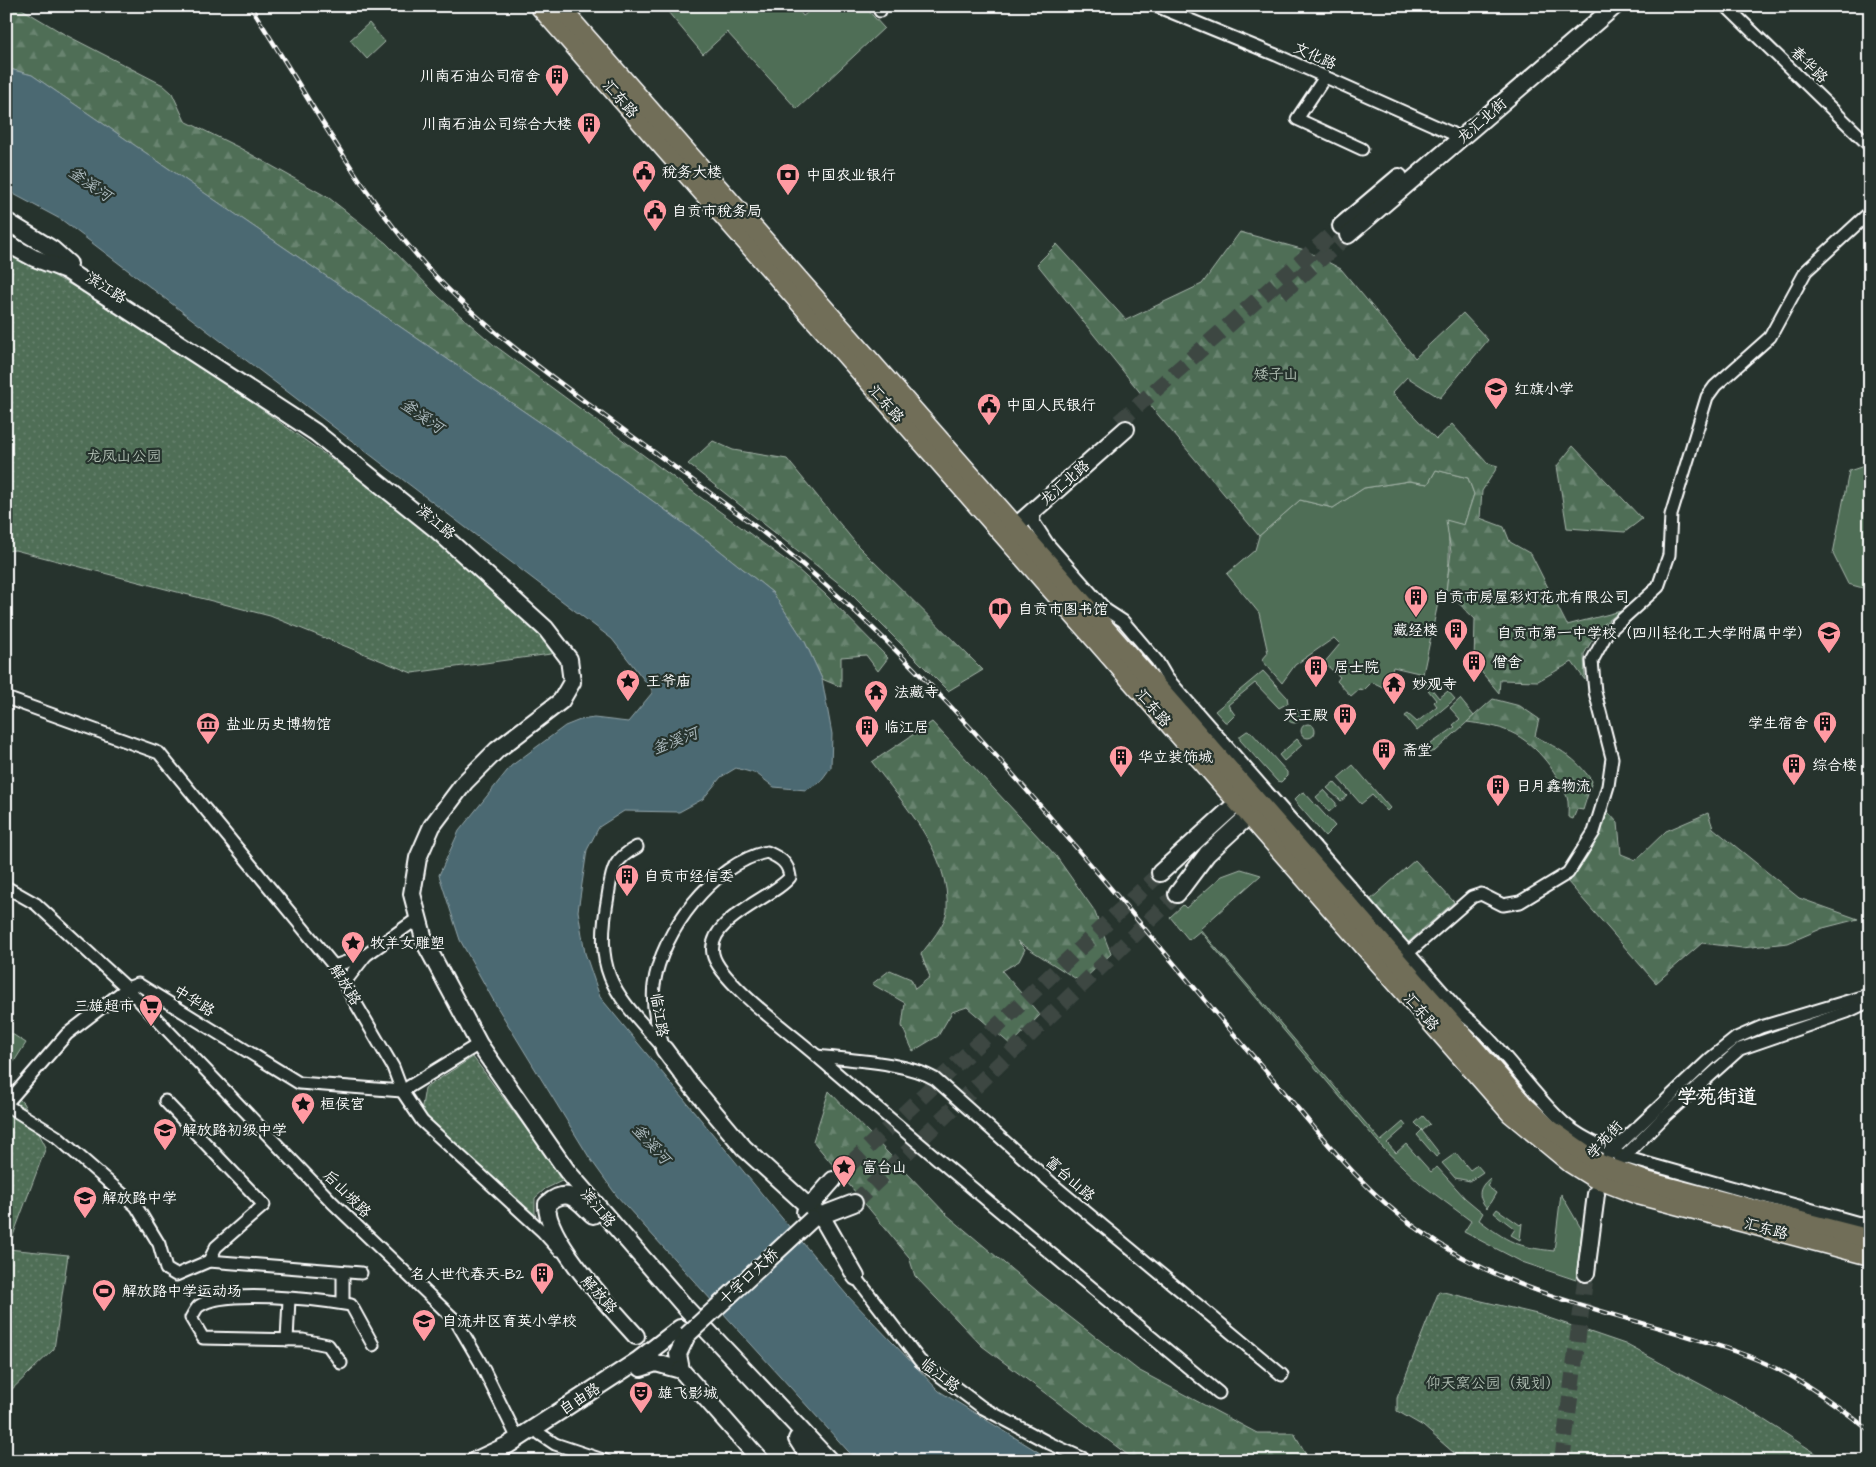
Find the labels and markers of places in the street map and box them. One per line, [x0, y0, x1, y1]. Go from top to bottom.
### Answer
building icon: 川南石油公司宿舍 [544, 63, 570, 97]
place label: 川南石油公司宿舍 [420, 66, 540, 87]
building icon: 川南石油公司综合大楼 [576, 111, 602, 145]
place label: 川南石油公司综合大楼 [422, 114, 572, 135]
public building icon: 税务大楼 [631, 159, 657, 193]
place label: 税务大楼 [662, 162, 722, 183]
bank icon: 中国农业银行 [775, 162, 801, 196]
place label: 中国农业银行 [806, 165, 896, 186]
public building icon: 自贡市税务局 [642, 198, 668, 232]
place label: 自贡市税务局 [672, 201, 762, 222]
school or university icon: 红旗小学 [1483, 376, 1509, 410]
place label: 红旗小学 [1514, 379, 1574, 400]
public building icon: 中国人民银行 [976, 392, 1002, 426]
place label: 中国人民银行 [1006, 395, 1096, 416]
building icon: 自贡市房屋彩灯花术有限公司 [1403, 584, 1429, 618]
place label: 自贡市房屋彩灯花术有限公司 [1434, 587, 1629, 608]
library icon: 自贡市图书馆 [987, 596, 1013, 630]
place label: 自贡市图书馆 [1018, 599, 1108, 620]
building icon: 藏经楼 [1443, 617, 1469, 651]
place label: 藏经楼 [1393, 620, 1438, 641]
school or university icon: 自贡市第一中学校（四川轻化工大学附属中学） [1816, 620, 1842, 654]
place label: 自贡市第一中学校（四川轻化工大学附属中学） [1497, 623, 1812, 644]
building icon: 僧舍 [1461, 649, 1487, 683]
place label: 僧舍 [1492, 652, 1522, 673]
building icon: 居士院 [1303, 654, 1329, 688]
place label: 居士院 [1334, 657, 1379, 678]
place icon: 王爷庙 [615, 668, 641, 702]
place label: 王爷庙 [646, 671, 691, 692]
temple icon: 妙观寺 [1381, 671, 1407, 705]
place label: 妙观寺 [1412, 674, 1457, 695]
temple icon: 法藏寺 [863, 679, 889, 713]
place label: 法藏寺 [894, 682, 939, 703]
building icon: 天王殿 [1332, 702, 1358, 736]
place label: 天王殿 [1283, 705, 1328, 726]
building icon: 学生宿舍 [1812, 710, 1838, 744]
museum icon: 盐业历史博物馆 [195, 711, 221, 745]
place label: 学生宿舍 [1748, 713, 1808, 734]
place label: 盐业历史博物馆 [226, 714, 331, 735]
building icon: 临江居 [854, 714, 880, 748]
place label: 临江居 [884, 717, 929, 738]
building icon: 斋堂 [1371, 737, 1397, 771]
place label: 斋堂 [1402, 740, 1432, 761]
building icon: 华立装饰城 [1108, 744, 1134, 778]
place label: 华立装饰城 [1138, 747, 1213, 768]
building icon: 综合楼 [1781, 752, 1807, 786]
place label: 综合楼 [1812, 755, 1857, 776]
building icon: 日月鑫物流 [1485, 773, 1511, 807]
place label: 日月鑫物流 [1516, 776, 1591, 797]
building icon: 自贡市经信委 [614, 863, 640, 897]
place label: 自贡市经信委 [644, 866, 734, 887]
place icon: 牧羊女雕塑 [340, 930, 366, 964]
place label: 牧羊女雕塑 [370, 933, 445, 954]
supermarket icon: 三雄超市 [138, 993, 164, 1027]
place label: 三雄超市 [74, 996, 134, 1017]
place icon: 桓侯宫 [290, 1091, 316, 1125]
place label: 桓侯宫 [320, 1094, 365, 1115]
school or university icon: 解放路初级中学 [152, 1117, 178, 1151]
place label: 解放路初级中学 [182, 1120, 287, 1141]
place icon: 富台山 [831, 1154, 857, 1188]
place label: 富台山 [862, 1157, 907, 1178]
school or university icon: 解放路中学 [72, 1185, 98, 1219]
place label: 解放路中学 [102, 1188, 177, 1209]
building icon: 名人世代春天-B2 [529, 1261, 555, 1295]
place label: 名人世代春天-B2 [410, 1264, 524, 1285]
sports icon: 解放路中学运动场 [91, 1278, 117, 1312]
place label: 解放路中学运动场 [122, 1281, 242, 1302]
school or university icon: 自流井区育英小学校 [411, 1308, 437, 1342]
place label: 自流井区育英小学校 [442, 1311, 577, 1332]
theatre icon: 雄飞影城 [628, 1380, 654, 1414]
place label: 雄飞影城 [658, 1383, 718, 1404]

